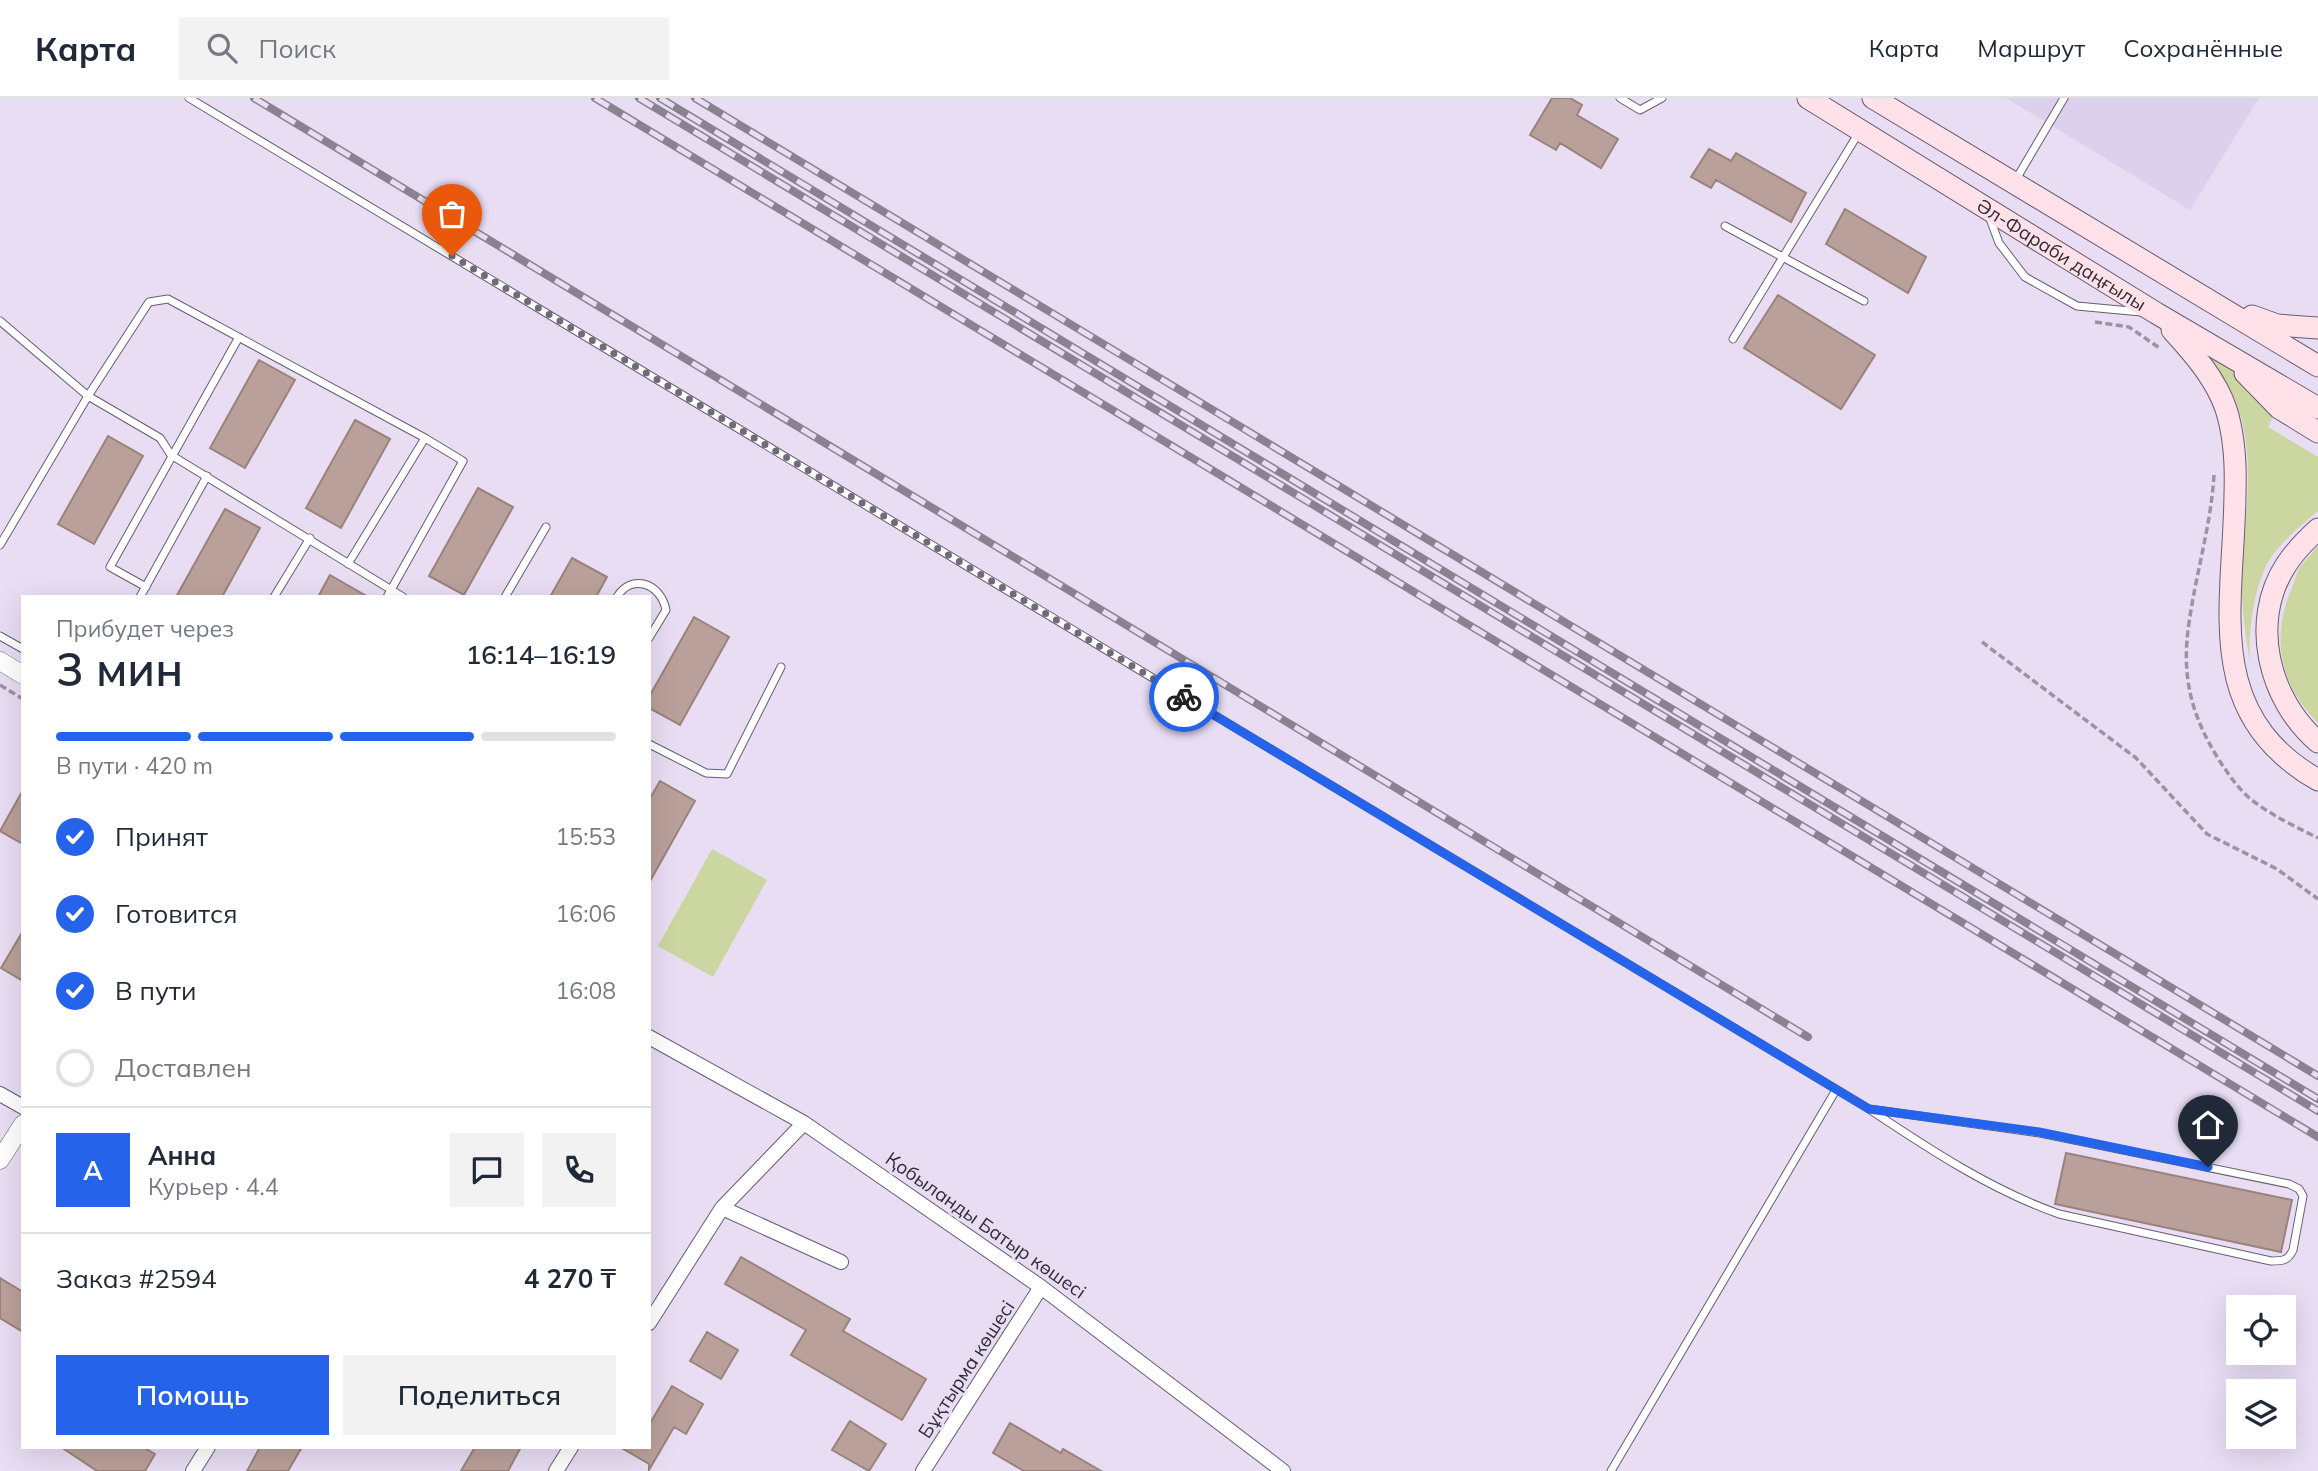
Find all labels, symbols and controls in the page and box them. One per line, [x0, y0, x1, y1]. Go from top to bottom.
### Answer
search box [179, 17, 669, 80]
text: Карта [35, 28, 137, 69]
icon: search [203, 29, 241, 67]
text: Поиск [259, 32, 336, 65]
text: Карта [1869, 33, 1939, 63]
text: Маршрут [1977, 33, 2085, 63]
text: Сохранённые [2123, 33, 2283, 63]
pin [422, 184, 482, 256]
street label: Әл-Фараби даңғылы [1972, 193, 2151, 316]
icon: bag [433, 195, 471, 233]
text: Прибудет через [56, 614, 234, 643]
text: 16:14–16:19 [466, 638, 616, 671]
text: 3 мин [56, 640, 183, 698]
courier [1149, 662, 1219, 732]
icon: bike [1165, 678, 1203, 716]
text: В пути · 420 m [56, 751, 213, 780]
icon: check [56, 818, 94, 856]
text: Принят [115, 820, 208, 853]
text: 15:53 [556, 822, 616, 851]
icon: check [56, 895, 94, 933]
text: Готовится [115, 897, 238, 930]
text: 16:06 [556, 899, 616, 928]
icon: check [56, 972, 94, 1010]
text: В пути [115, 974, 196, 1007]
text: 16:08 [556, 976, 616, 1005]
text: Доставлен [115, 1051, 252, 1084]
pin [2178, 1095, 2238, 1167]
icon: home [2189, 1106, 2227, 1144]
button: chat [450, 1133, 524, 1207]
button: phone [542, 1133, 616, 1207]
text: Анна [148, 1139, 216, 1172]
street label: Қобыланды Батыр көшесі [881, 1147, 1091, 1303]
text: А [83, 1154, 103, 1187]
text: Курьер · 4.4 [148, 1172, 279, 1201]
text: Заказ #2594 [56, 1262, 217, 1295]
text: 4 270 ₸ [524, 1262, 616, 1295]
map controls [2226, 1295, 2296, 1449]
button: locate [2226, 1295, 2296, 1365]
street label: Бұқтырма көшесі [913, 1296, 1019, 1442]
button: Помощь [56, 1355, 329, 1435]
button: Поделиться [343, 1355, 616, 1435]
button: layers [2226, 1379, 2296, 1449]

